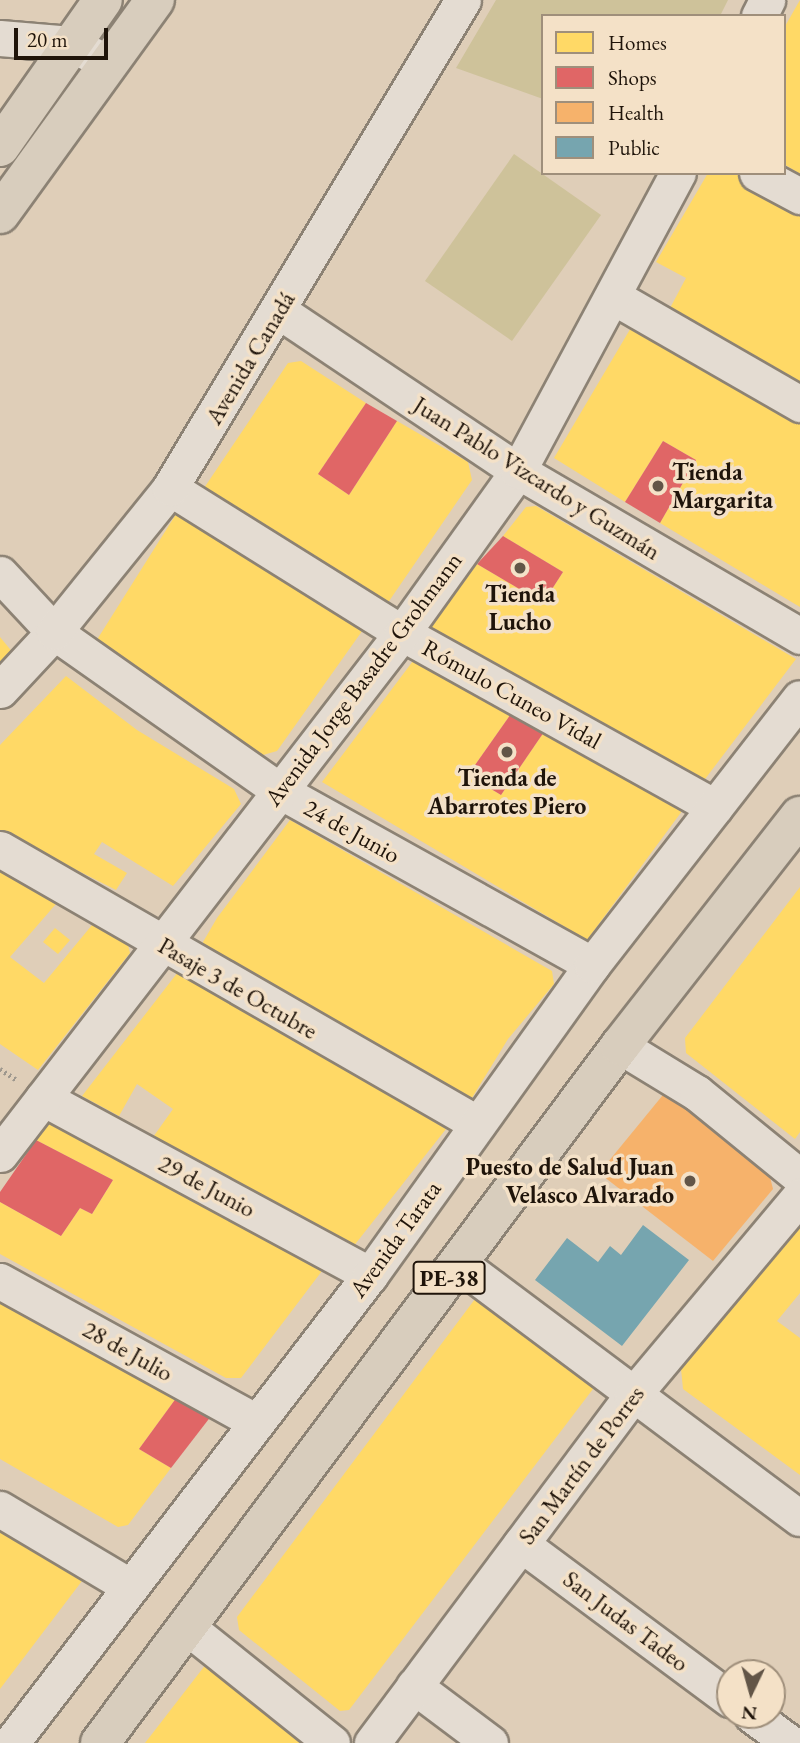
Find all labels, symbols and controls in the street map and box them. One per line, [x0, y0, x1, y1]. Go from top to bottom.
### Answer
scale bar [18, 14, 112, 58]
legend [541, 14, 786, 175]
text: 20 m [27, 26, 68, 53]
text: Homes [608, 29, 667, 56]
text: Shops [608, 64, 657, 91]
text: Health [608, 99, 664, 126]
text: Public [608, 134, 660, 161]
street label: Avenida Canadá [199, 286, 301, 430]
street label: Juan Pablo Vizcardo y Guzmán [408, 390, 666, 566]
place label: Tienda Margarita [672, 458, 773, 514]
marker: Tienda Margarita [650, 478, 666, 494]
street label: Avenida Jorge Basadre Grohmann [258, 546, 468, 812]
marker: Tienda Lucho [512, 560, 528, 576]
place label: Tienda Lucho [485, 580, 555, 636]
street label: Rómulo Cuneo Vidal [418, 633, 606, 755]
marker: Tienda de Abarrotes Piero [499, 744, 515, 760]
place label: Tienda de Abarrotes Piero [428, 764, 586, 820]
street label: 24 de Junio [299, 793, 405, 869]
street label: Pasaje 3 de Octubre [153, 931, 323, 1045]
street label: 29 de Junio [154, 1149, 260, 1223]
place label: Puesto de Salud Juan Velasco Alvarado [465, 1153, 674, 1209]
marker: Puesto de Salud Juan Velasco Alvarado [680, 1171, 700, 1191]
street label: Avenida Tarata [343, 1175, 447, 1303]
road number: PE-38 [412, 1259, 486, 1298]
street label: 28 de Julio [78, 1315, 178, 1387]
street label: San Martín de Porres [512, 1380, 650, 1550]
street label: San Judas Tadeo [558, 1564, 694, 1678]
north arrow [716, 1659, 786, 1729]
text: N [741, 1700, 758, 1727]

